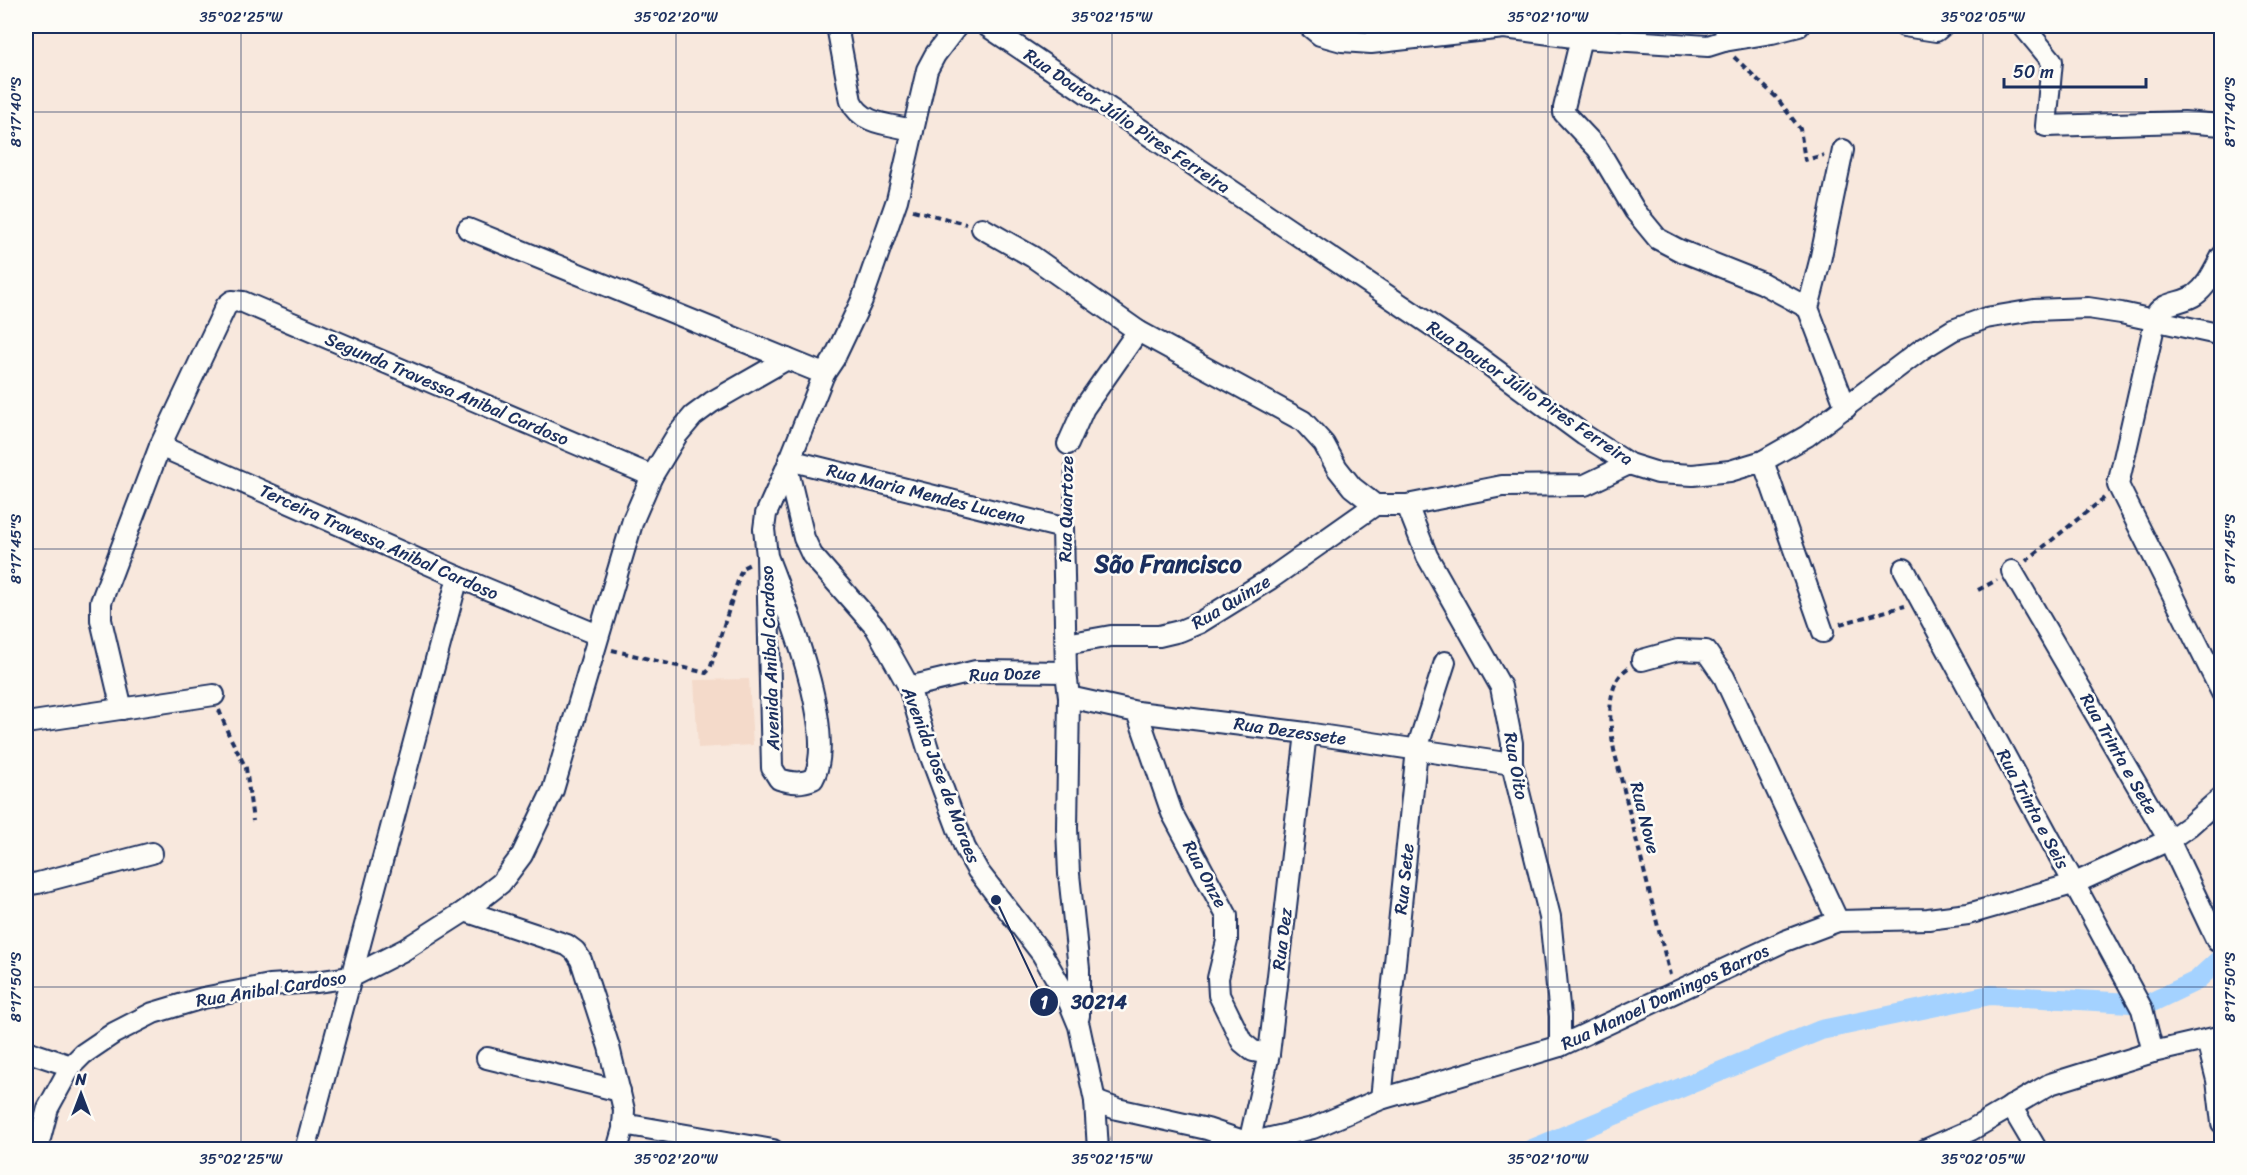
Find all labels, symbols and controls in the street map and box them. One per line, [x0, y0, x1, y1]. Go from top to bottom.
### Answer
text: 35°02'25"W [199, 4, 283, 30]
text: 35°02'20"W [634, 4, 718, 30]
text: 35°02'15"W [1072, 4, 1153, 30]
text: 35°02'10"W [1507, 4, 1589, 30]
text: 35°02'05"W [1941, 4, 2025, 30]
street label: Rua Doutor Júlio Pires Ferreira [1017, 40, 1237, 202]
scale bar [2004, 51, 2146, 89]
text: 50 m [2013, 56, 2054, 88]
text: 8°17'40"S [3, 76, 29, 147]
text: 8°17'40"S [2217, 76, 2243, 147]
street label: Rua Doutor Júlio Pires Ferreira [1420, 312, 1640, 474]
street label: Segunda Travessa Anibal Cardoso [320, 323, 574, 455]
street label: Rua Maria Mendes Lucena [823, 454, 1029, 534]
street label: Rua Quartoze [1049, 455, 1083, 562]
street label: Terceira Travessa Anibal Cardoso [254, 475, 504, 609]
text: 8°17'45"S [3, 513, 29, 584]
text: 8°17'45"S [2217, 513, 2243, 584]
district label: São Francisco [1093, 543, 1242, 585]
street label: Avenida Anibal Cardoso [751, 565, 789, 752]
street label: Rua Quinze [1185, 566, 1277, 638]
street label: Rua Doze [969, 657, 1041, 691]
street label: Avenida Jose de Moraes [892, 681, 990, 869]
street label: Rua Trinta e Sete [2071, 687, 2167, 821]
street label: Rua Dezessete [1232, 707, 1348, 755]
street label: Rua Oito [1494, 730, 1538, 802]
street label: Rua Trinta e Seis [1988, 743, 2079, 876]
street label: Rua Nove [1621, 778, 1669, 858]
street label: Rua Onze [1174, 834, 1236, 914]
street label: Rua Sete [1384, 842, 1424, 916]
street label: Rua Dez [1262, 906, 1302, 972]
street label: Rua Manoel Domingos Barros [1555, 934, 1775, 1059]
text: 8°17'50"S [3, 951, 29, 1022]
text: 8°17'50"S [2217, 951, 2243, 1022]
street label: Rua Anibal Cardoso [194, 961, 348, 1017]
callout: 30214 [1029, 983, 1139, 1021]
text: 30214 [1070, 985, 1128, 1020]
text: 1 [1040, 987, 1048, 1019]
north arrow [51, 1064, 111, 1124]
text: N [74, 1065, 87, 1094]
text: 35°02'25"W [199, 1146, 283, 1172]
text: 35°02'20"W [634, 1146, 718, 1172]
text: 35°02'15"W [1072, 1146, 1153, 1172]
text: 35°02'10"W [1507, 1146, 1589, 1172]
text: 35°02'05"W [1941, 1146, 2025, 1172]

